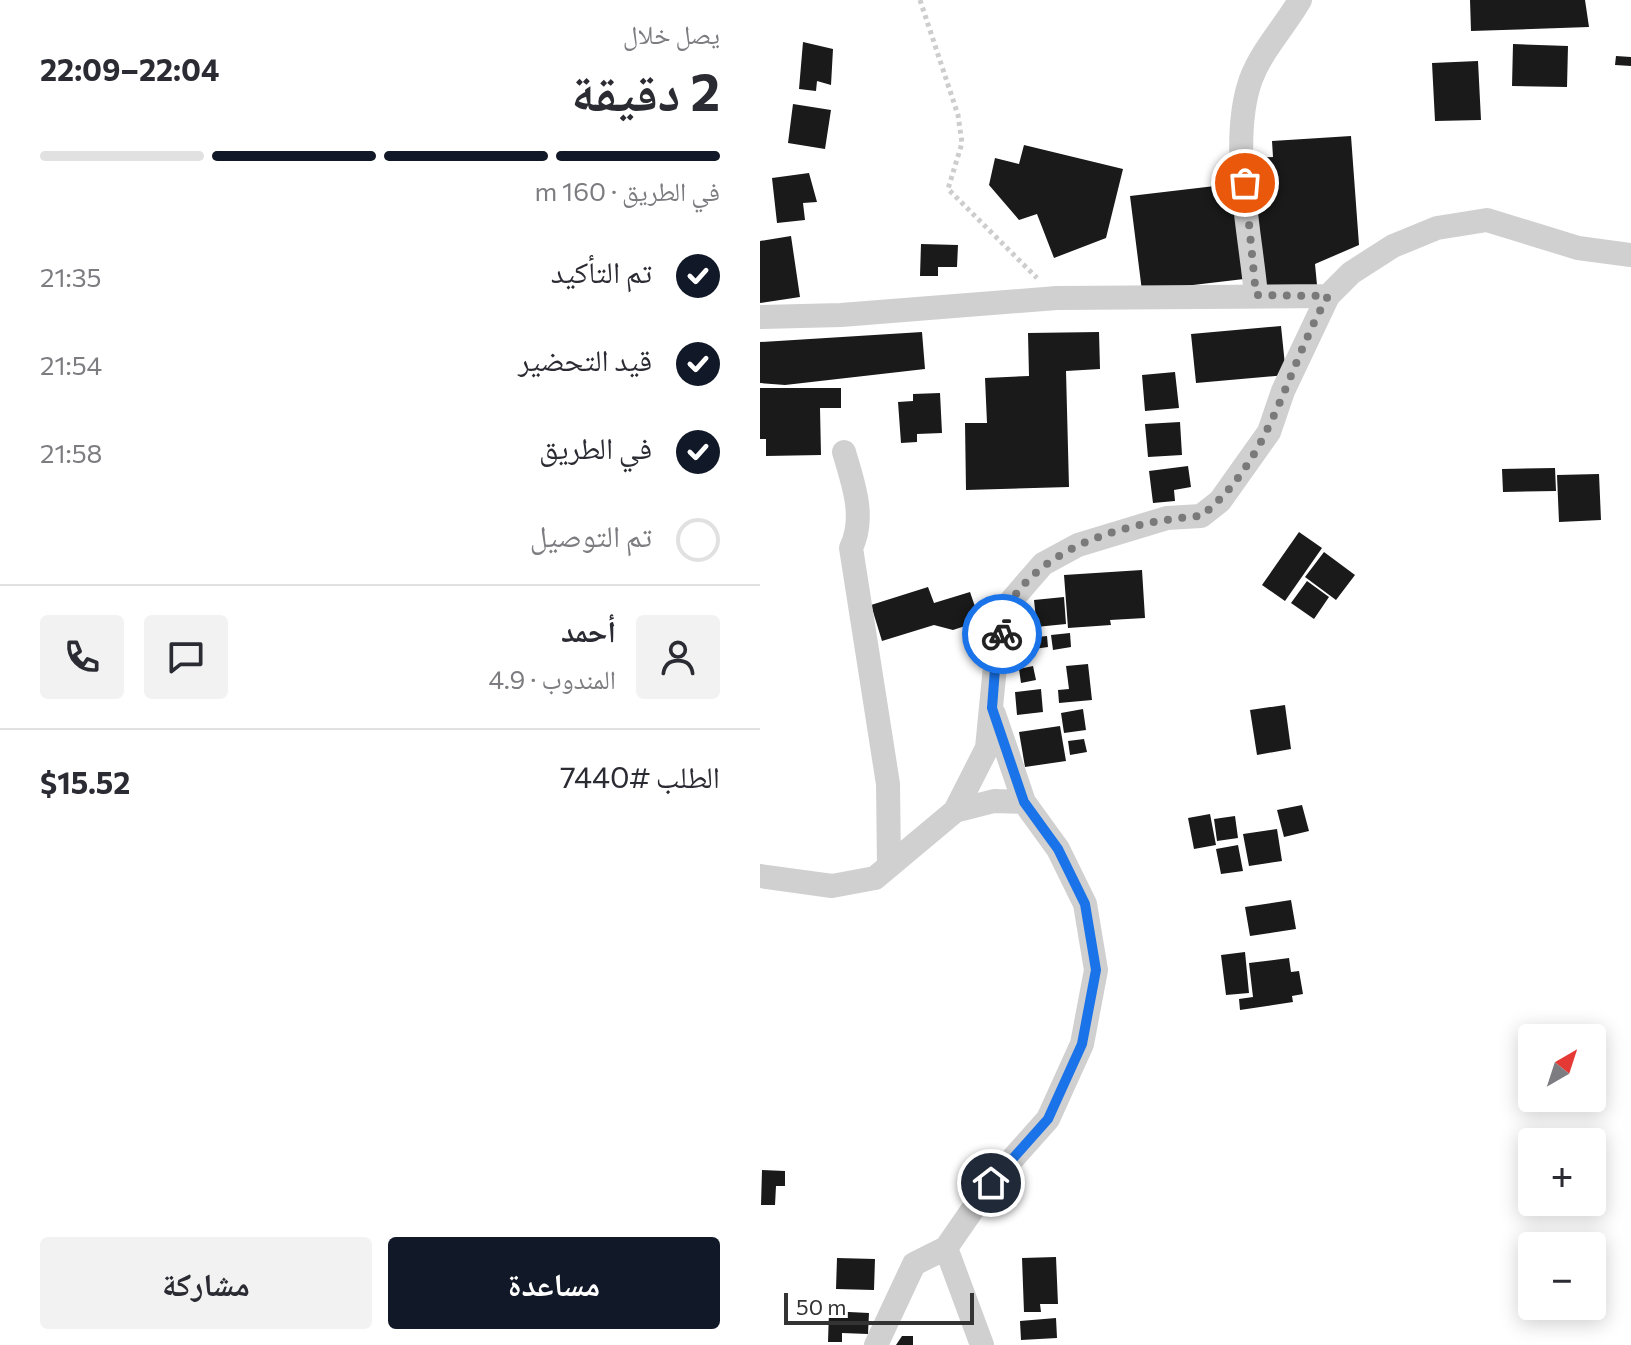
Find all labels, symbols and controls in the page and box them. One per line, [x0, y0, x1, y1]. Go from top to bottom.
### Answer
text: يصل خلال [623, 18, 720, 49]
text: 22:04–22:09 [40, 50, 219, 87]
text: 2 دقيقة [571, 58, 720, 122]
pin [1211, 149, 1279, 217]
icon: bag [1223, 161, 1267, 205]
text: في الطريق · 160 m [534, 175, 720, 206]
text: تم التأكيد [551, 252, 652, 289]
icon: check [676, 254, 720, 298]
text: 21:35 [40, 261, 101, 292]
text: قيد التحضير [518, 340, 652, 377]
icon: check [676, 342, 720, 386]
text: 21:54 [40, 349, 102, 380]
text: في الطريق [539, 428, 652, 465]
icon: check [676, 430, 720, 474]
text: 21:58 [40, 437, 102, 468]
text: تم التوصيل [530, 516, 652, 553]
courier [962, 594, 1042, 674]
text: أحمد [561, 611, 616, 648]
icon: bike [980, 612, 1024, 656]
button: phone [40, 615, 124, 699]
button: chat [144, 615, 228, 699]
button: person [636, 615, 720, 699]
text: المندوب · 4.9 [488, 663, 616, 694]
text: الطلب #7440 [560, 757, 720, 794]
text: $15.52 [40, 763, 130, 800]
north arrow [1518, 1024, 1606, 1112]
map controls [1518, 1024, 1606, 1320]
button: + [1518, 1128, 1606, 1216]
pin [957, 1149, 1025, 1217]
icon: home [969, 1161, 1013, 1205]
button: − [1518, 1232, 1606, 1320]
button: مشاركة [40, 1237, 372, 1329]
button: مساعدة [388, 1237, 720, 1329]
scale bar [784, 1289, 974, 1325]
text: 50 m [796, 1293, 846, 1320]

